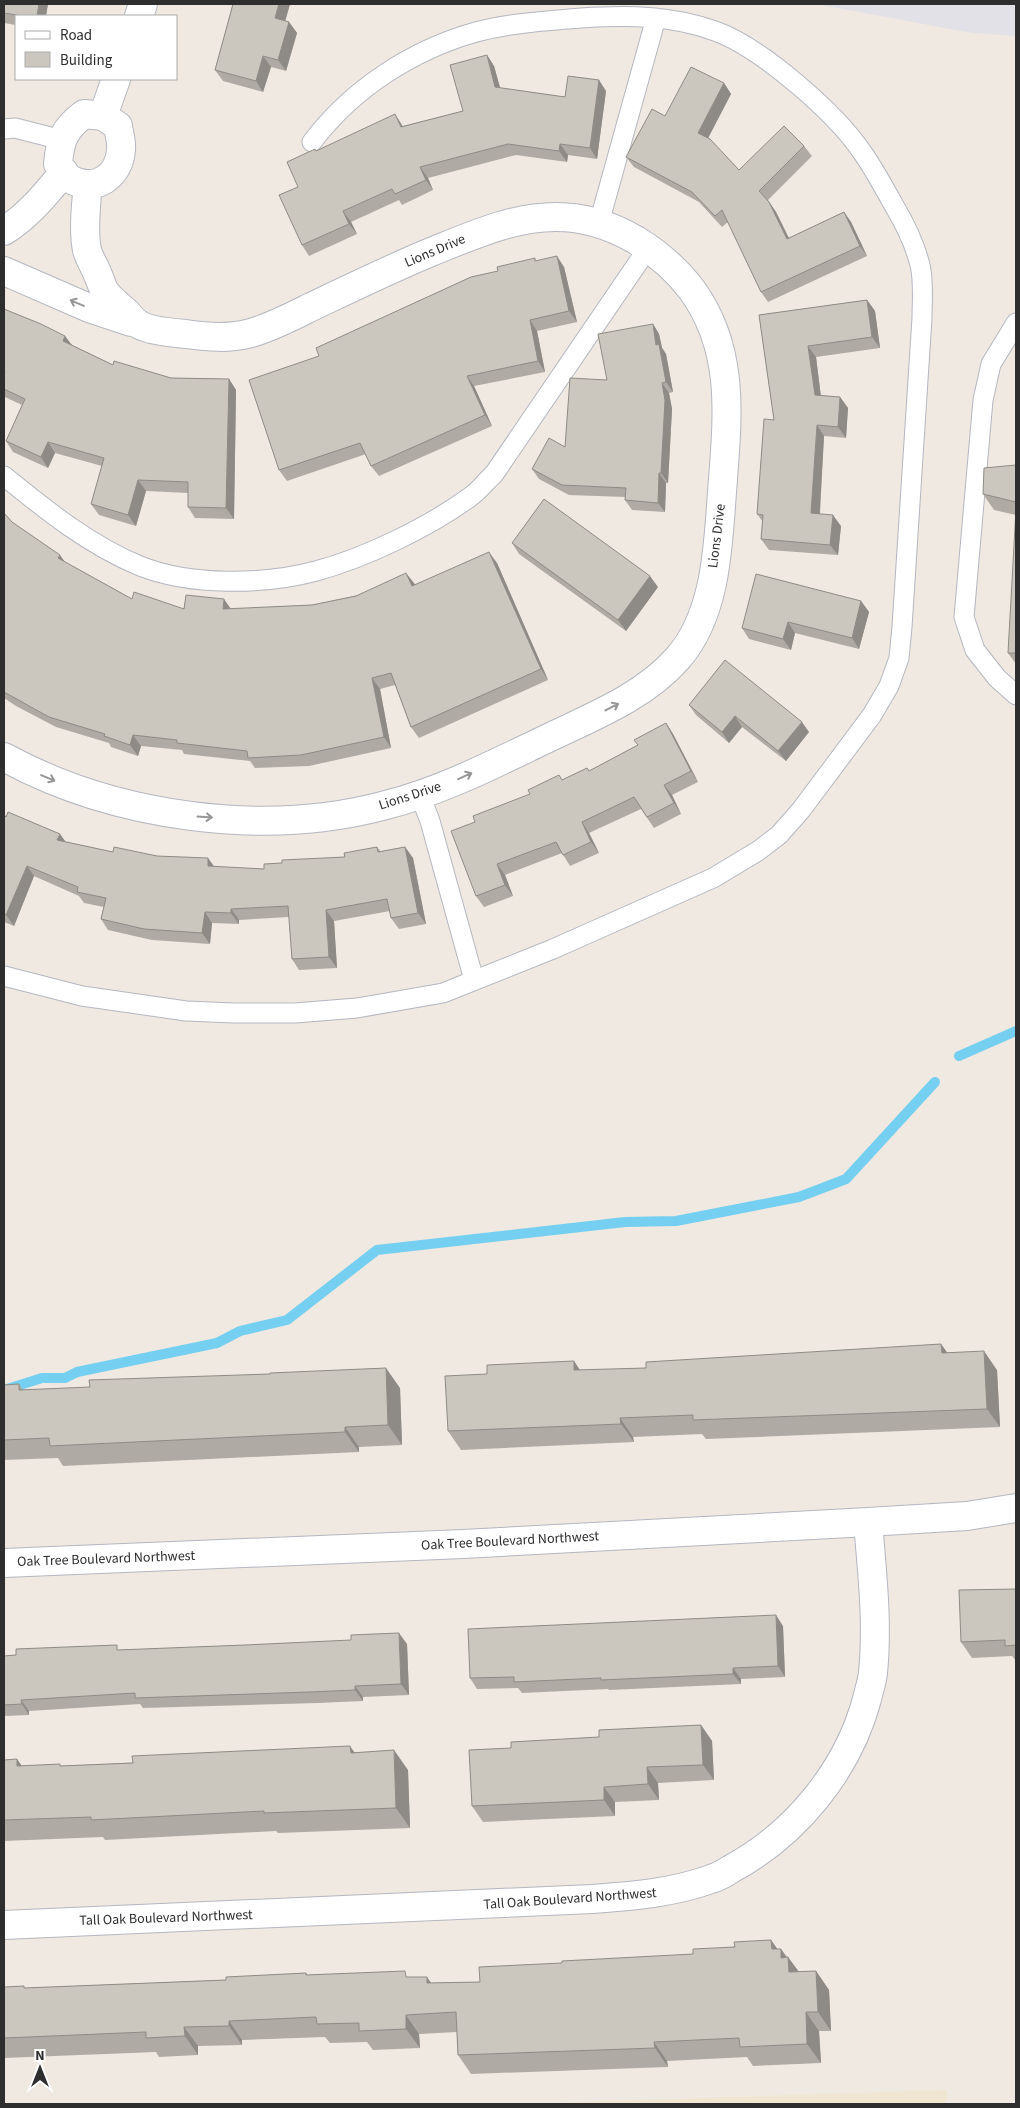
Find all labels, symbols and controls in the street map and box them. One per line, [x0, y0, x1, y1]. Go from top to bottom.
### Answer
legend [15, 15, 178, 80]
text: Road [60, 25, 92, 46]
text: Building [60, 50, 113, 71]
street label: Lions Drive [401, 229, 469, 273]
one-way arrow [70, 298, 86, 307]
street label: Lions Drive [703, 503, 731, 569]
one-way arrow [604, 702, 619, 711]
one-way arrow [457, 771, 472, 781]
one-way arrow [39, 774, 55, 783]
street label: Lions Drive [376, 777, 444, 815]
one-way arrow [196, 813, 212, 822]
street label: Oak Tree Boulevard Northwest [421, 1526, 600, 1556]
street label: Oak Tree Boulevard Northwest [17, 1546, 196, 1572]
street label: Tall Oak Boulevard Northwest [483, 1883, 657, 1915]
street label: Tall Oak Boulevard Northwest [79, 1905, 253, 1931]
north arrow [15, 2043, 65, 2093]
text: N [35, 2046, 45, 2066]

